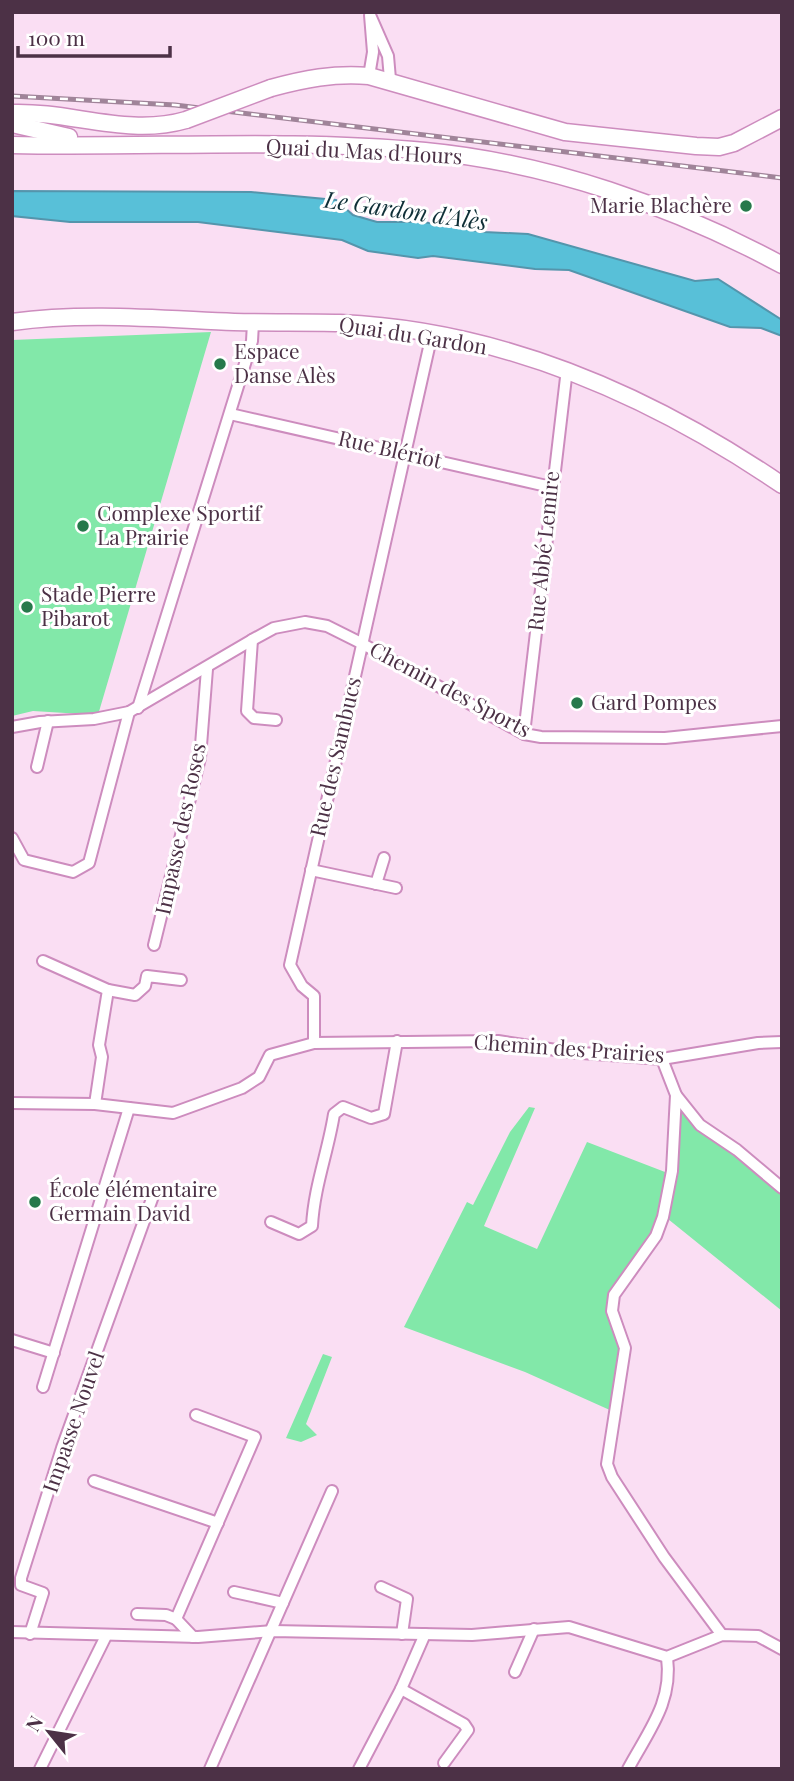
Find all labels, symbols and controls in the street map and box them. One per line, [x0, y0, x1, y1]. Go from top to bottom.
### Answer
scale bar [18, 14, 170, 58]
text: 100 m [28, 23, 85, 51]
street label: Quai du Mas d'Hours [265, 131, 463, 169]
water label: Le Gardon d'Alès [322, 183, 490, 236]
place label: Marie Blachère [590, 190, 732, 218]
marker: Marie Blachère [738, 198, 754, 214]
street label: Quai du Gardon [337, 309, 490, 360]
place label: Espace Danse Alès [234, 336, 336, 388]
marker: Espace Danse Alès [212, 356, 228, 372]
street label: Rue Blériot [336, 423, 446, 474]
street label: Rue Abbé Lemire [520, 469, 564, 632]
place label: Complexe Sportif La Prairie [97, 498, 263, 550]
marker: Complexe Sportif La Prairie [75, 518, 91, 534]
place label: Stade Pierre Pibarot [41, 579, 156, 631]
marker: Stade Pierre Pibarot [19, 599, 35, 615]
street label: Chemin des Sports [365, 634, 536, 743]
street label: Rue des Sambucs [302, 674, 366, 839]
place label: Gard Pompes [591, 687, 717, 715]
marker: Gard Pompes [569, 695, 585, 711]
street label: Impasse des Roses [147, 740, 211, 917]
street label: Chemin des Prairies [473, 1026, 665, 1068]
place label: École élémentaire Germain David [49, 1174, 217, 1226]
marker: École élémentaire Germain David [27, 1194, 43, 1210]
street label: Impasse Nouvel [35, 1347, 109, 1496]
north arrow [14, 1697, 84, 1767]
text: N [19, 1710, 48, 1735]

